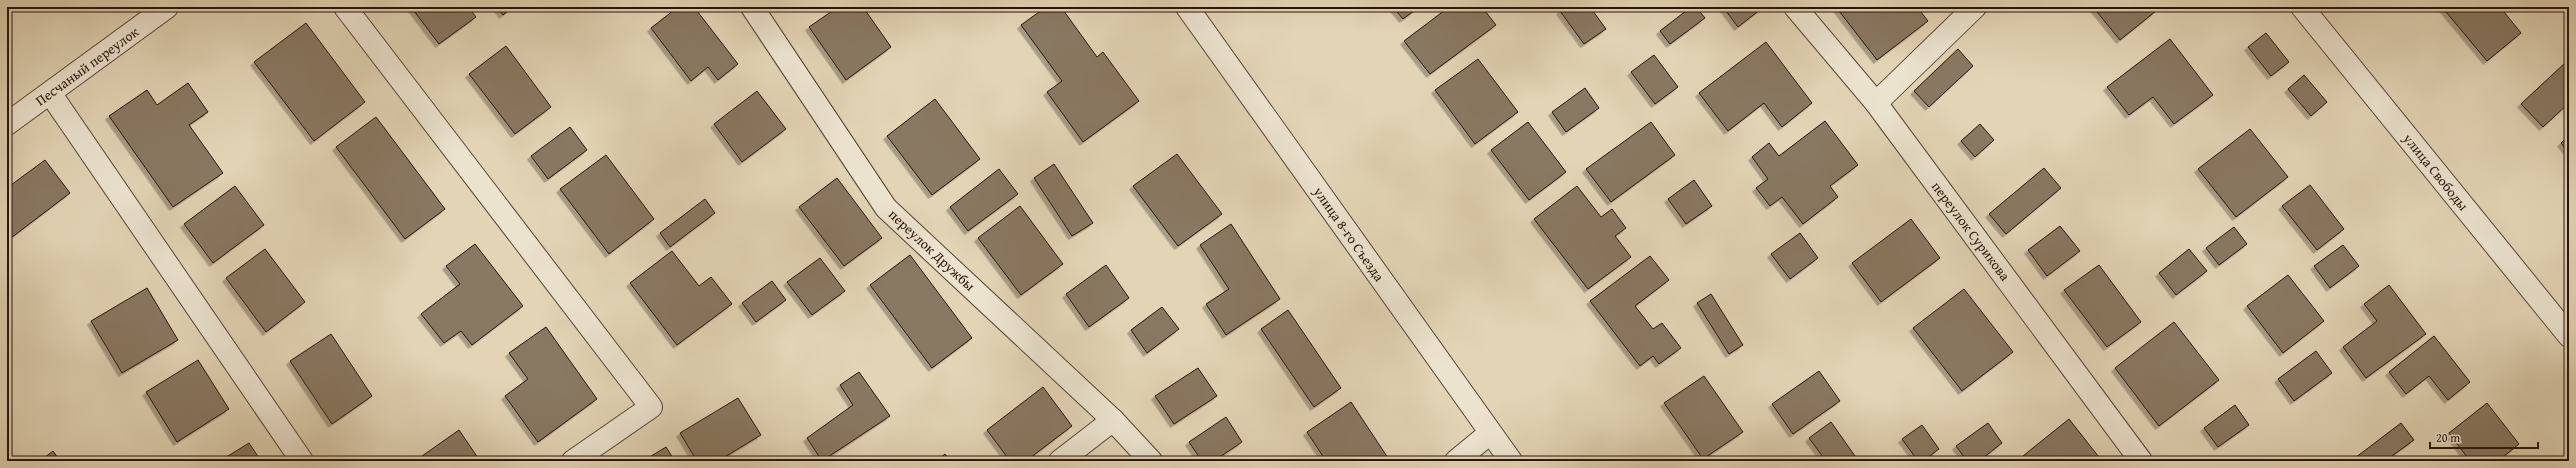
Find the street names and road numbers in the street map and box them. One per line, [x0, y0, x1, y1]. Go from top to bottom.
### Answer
street label: Песчаный переулок [31, 21, 143, 110]
street label: улица Свободы [2398, 128, 2474, 215]
street label: переулок Сурикова [1927, 177, 2015, 285]
street label: улица 8-го Съезда [1308, 182, 1389, 286]
street label: переулок Дружбы [884, 205, 980, 296]

